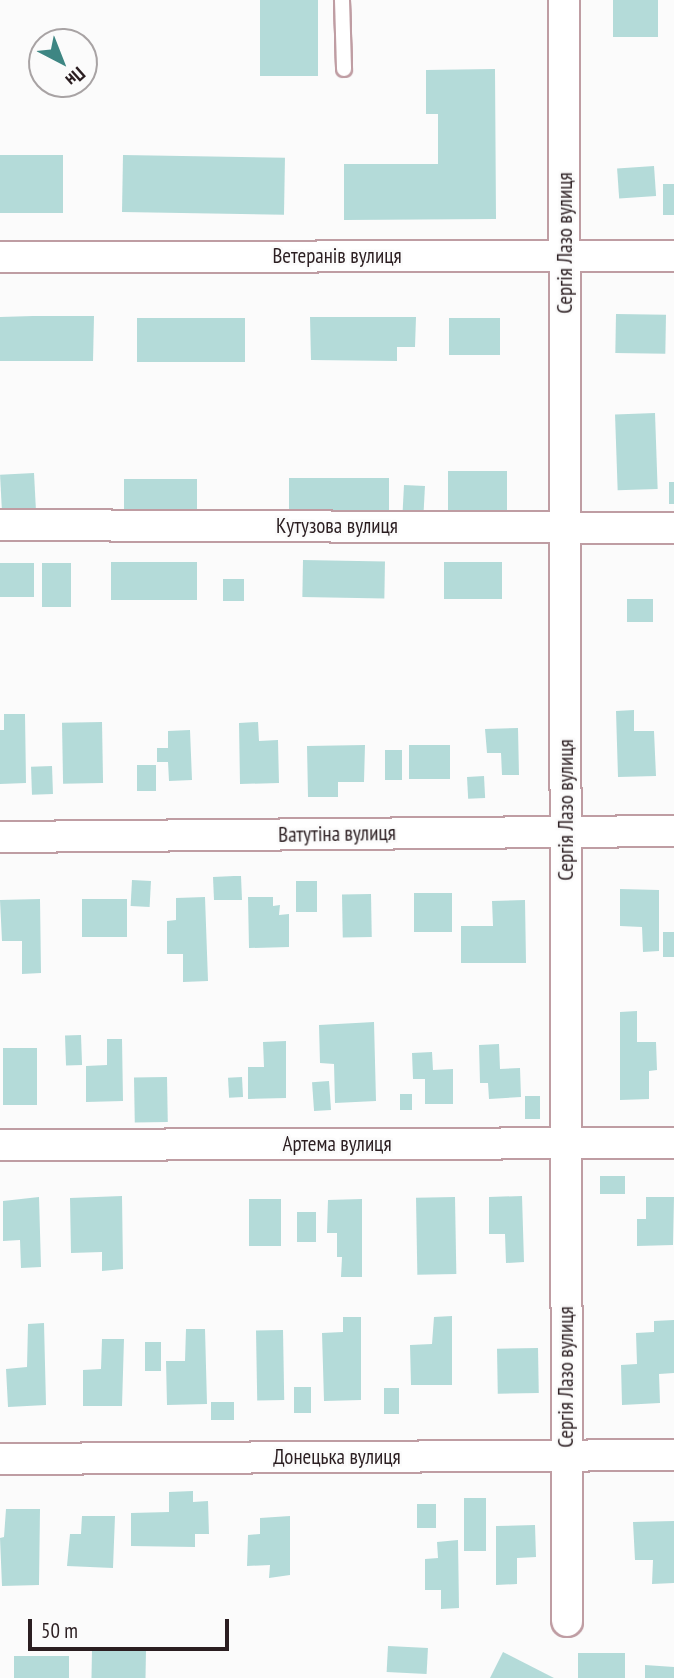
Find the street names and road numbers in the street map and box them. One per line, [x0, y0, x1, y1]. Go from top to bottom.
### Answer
street label: Сергія Лазо вулиця [552, 172, 578, 314]
street label: Ветеранів вулиця [272, 243, 402, 269]
street label: Кутузова вулиця [276, 513, 398, 539]
street label: Сергія Лазо вулиця [553, 739, 579, 881]
street label: Ватутіна вулиця [278, 820, 396, 848]
street label: Артема вулиця [282, 1131, 392, 1157]
street label: Сергія Лазо вулиця [553, 1306, 579, 1448]
street label: Донецька вулиця [273, 1444, 401, 1470]

